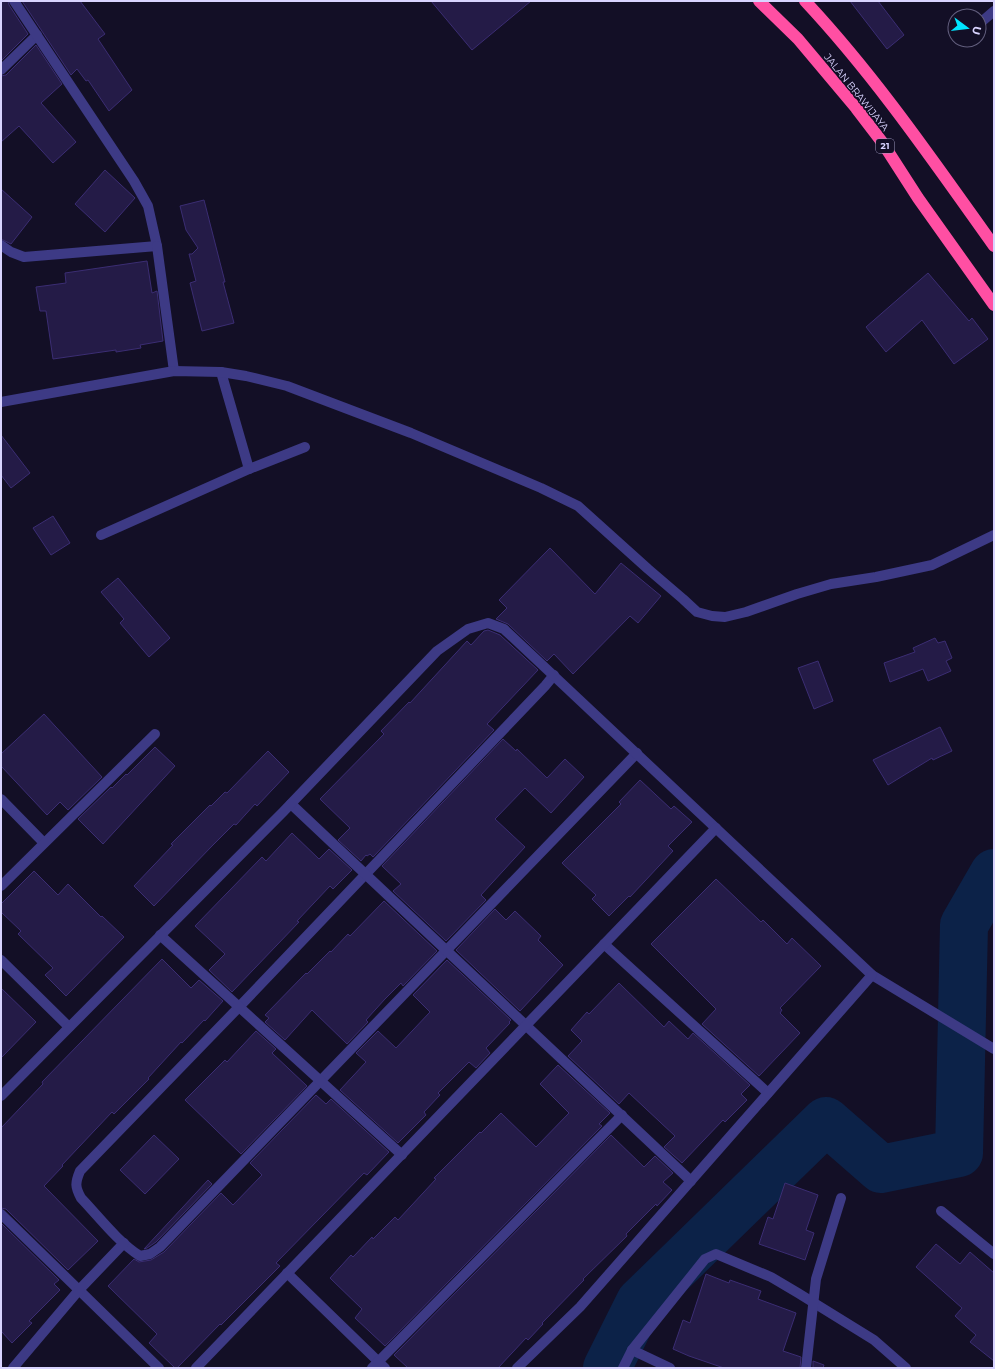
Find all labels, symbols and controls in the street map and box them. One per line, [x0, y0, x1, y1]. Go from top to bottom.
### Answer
north arrow [947, 8, 987, 48]
text: U [969, 25, 985, 37]
street label: JALAN BRAWIJAYA [821, 50, 892, 134]
road number: 21 [876, 139, 894, 153]

